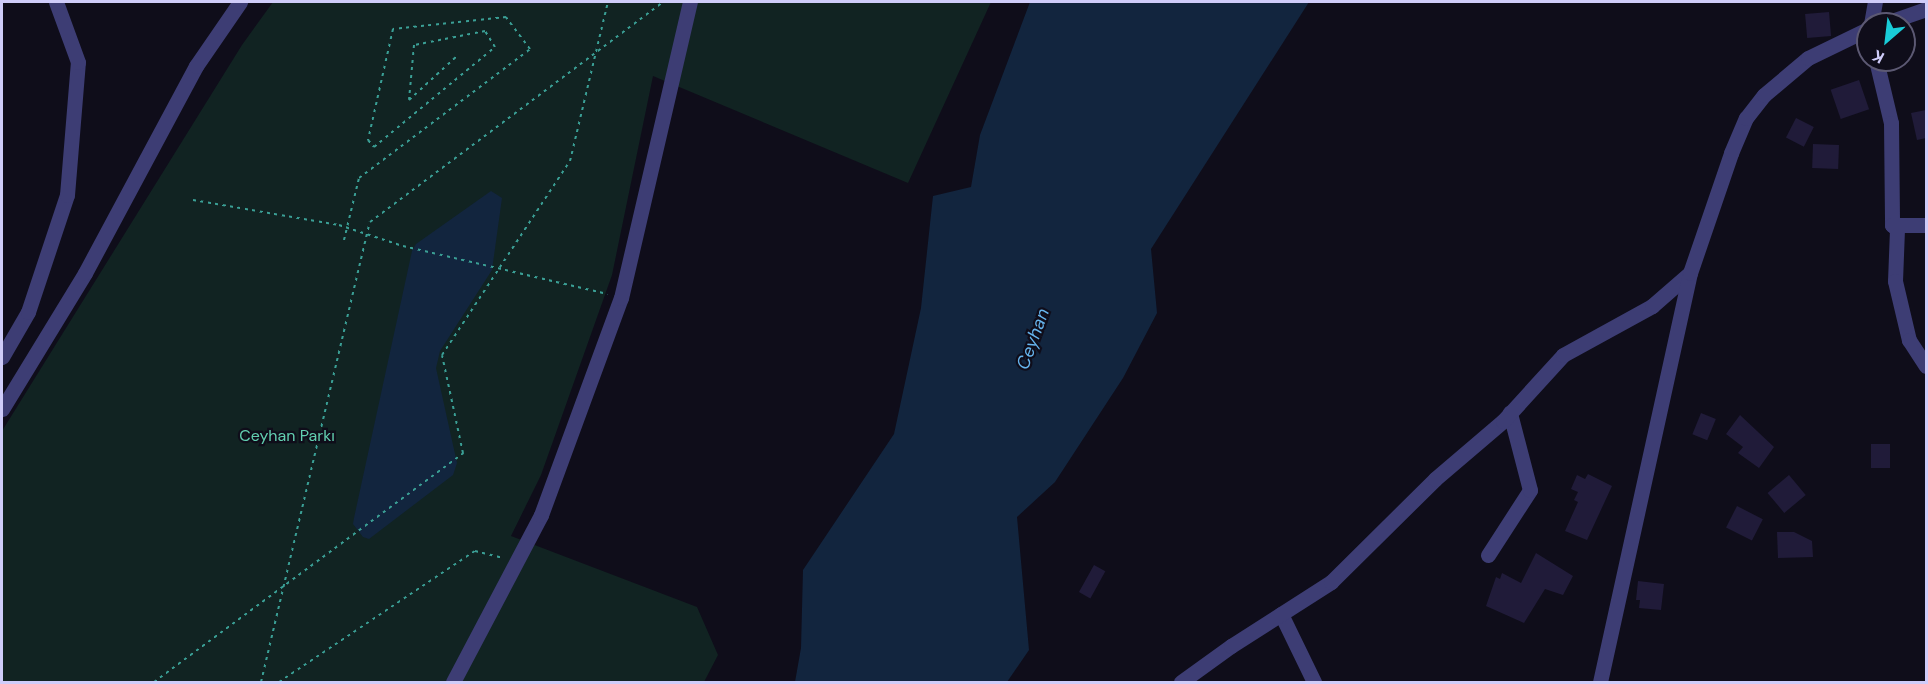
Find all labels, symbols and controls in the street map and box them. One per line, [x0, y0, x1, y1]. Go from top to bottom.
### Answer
north arrow [1856, 12, 1916, 72]
text: K [1869, 45, 1888, 68]
water label: Ceyhan [1012, 305, 1054, 373]
park label: Ceyhan Parkı [239, 426, 335, 446]

